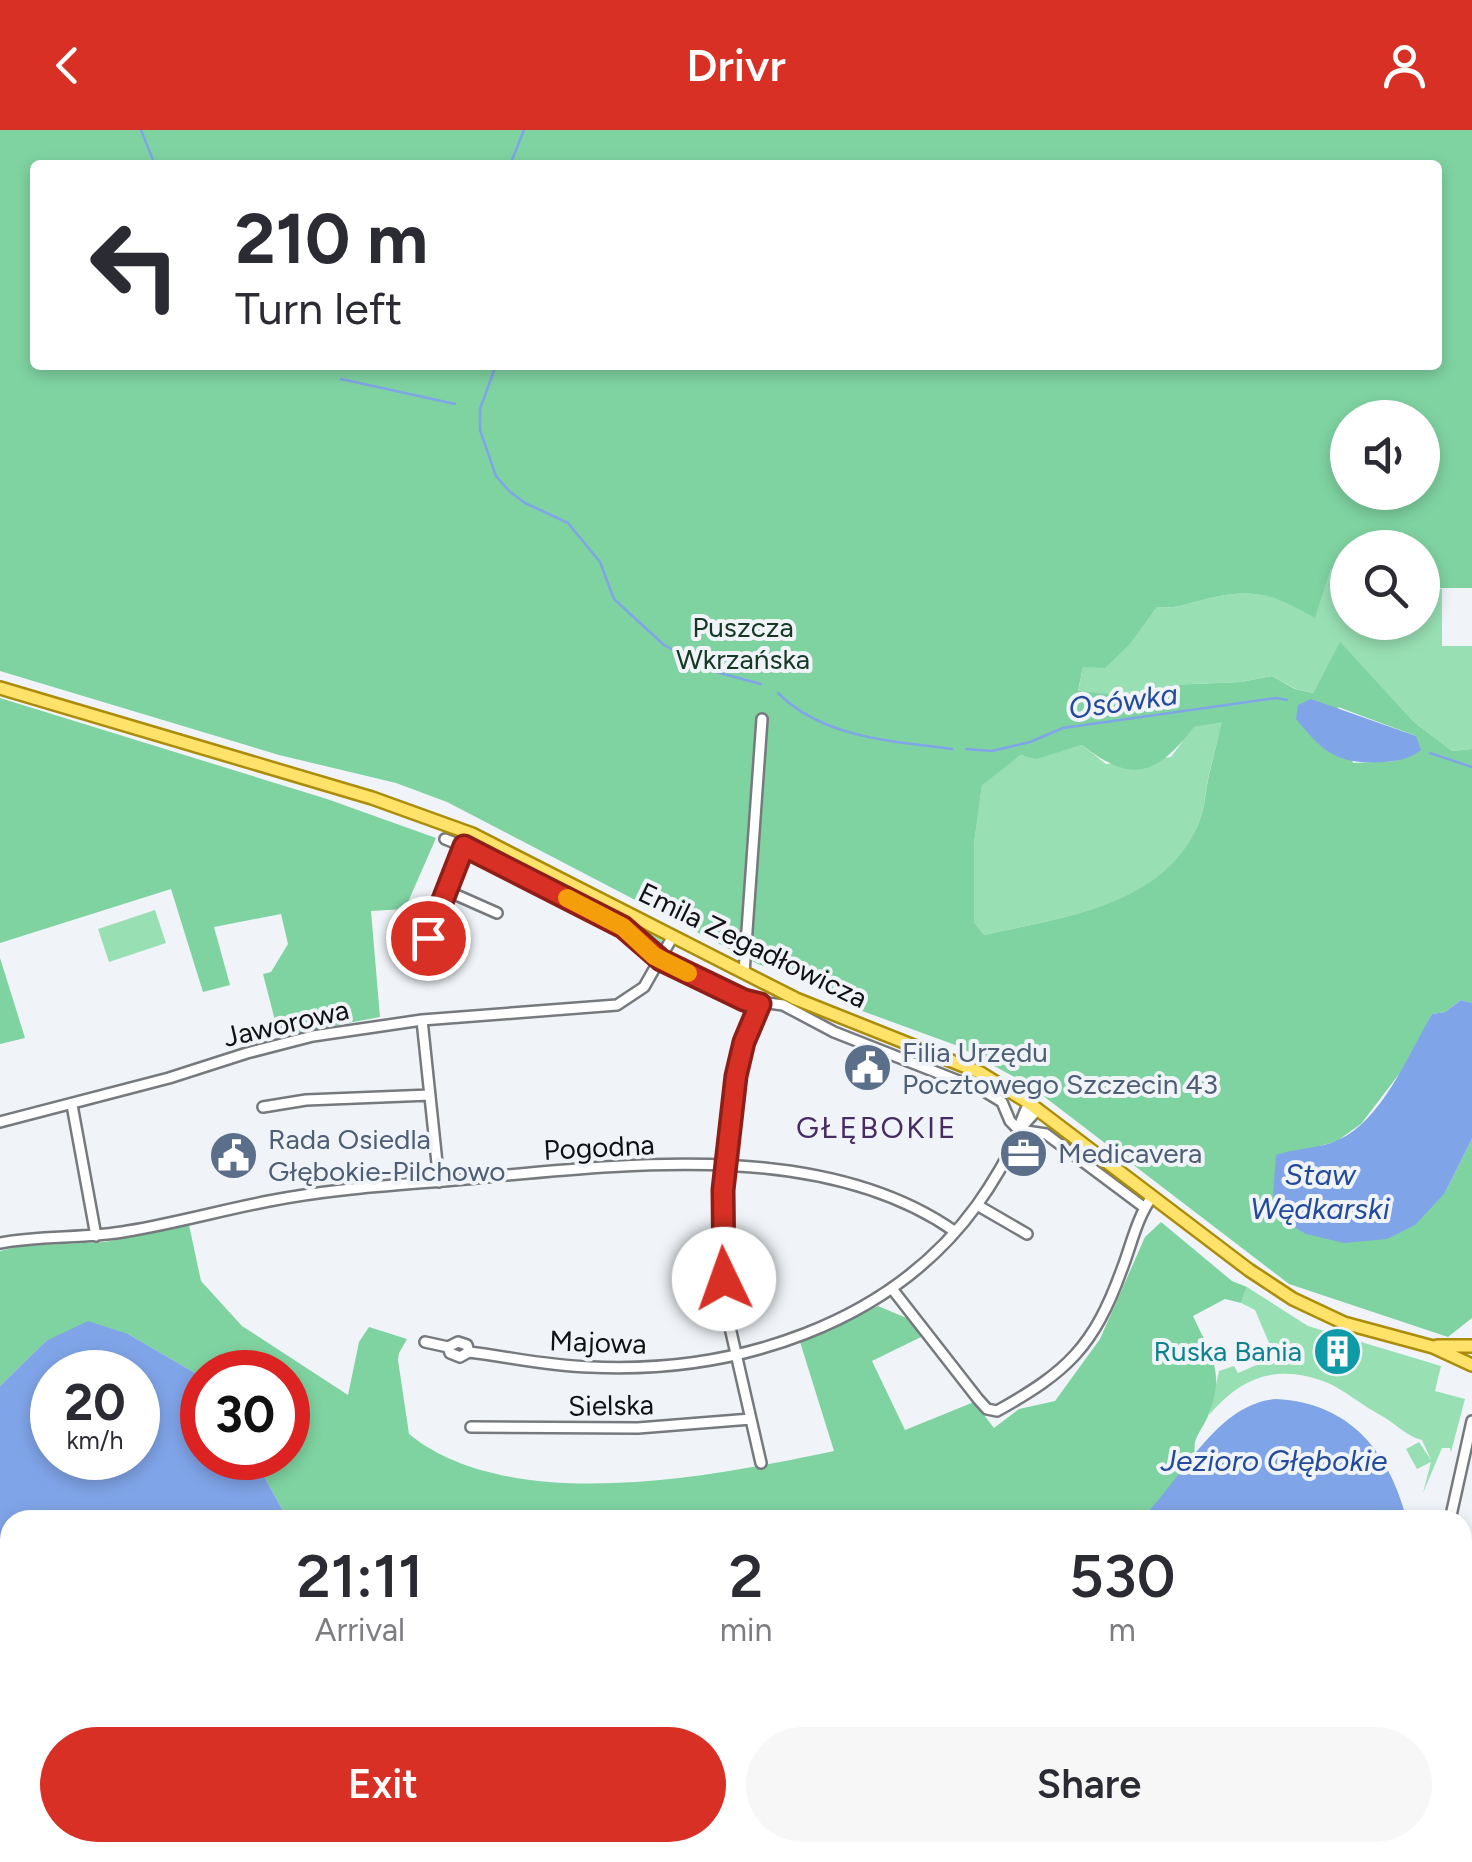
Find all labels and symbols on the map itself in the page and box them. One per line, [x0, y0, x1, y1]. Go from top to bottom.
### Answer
park label: Puszcza Wkrzańska [676, 610, 810, 676]
water label: Osówka [1066, 675, 1180, 727]
street label: Emila Zegadłowicza [633, 875, 873, 1015]
pin [386, 896, 471, 981]
street label: Jaworowa [220, 992, 352, 1054]
place label: Filia Urzędu Pocztowego Szczecin 43 [902, 1035, 1218, 1101]
public building icon: Filia Urzędu Pocztowego Szczecin 43 [841, 1042, 893, 1094]
district label: GŁĘBOKIE [796, 1109, 958, 1146]
place label: Rada Osiedla Głębokie-Pilchowo [268, 1122, 506, 1188]
street label: Pogodna [543, 1127, 655, 1167]
office icon: Medicavera [997, 1127, 1049, 1179]
public building icon: Rada Osiedla Głębokie-Pilchowo [207, 1129, 259, 1181]
place label: Medicavera [1058, 1136, 1202, 1170]
water label: Staw Wędkarski [1250, 1156, 1391, 1227]
position arrow [672, 1227, 776, 1331]
street label: Majowa [549, 1323, 647, 1361]
building icon: Ruska Bania [1311, 1325, 1363, 1377]
place label: Ruska Bania [1154, 1334, 1302, 1368]
speed limit sign: 30 [180, 1350, 310, 1480]
street label: Sielska [568, 1387, 654, 1423]
water label: Jezioro Głębokie [1160, 1442, 1387, 1479]

